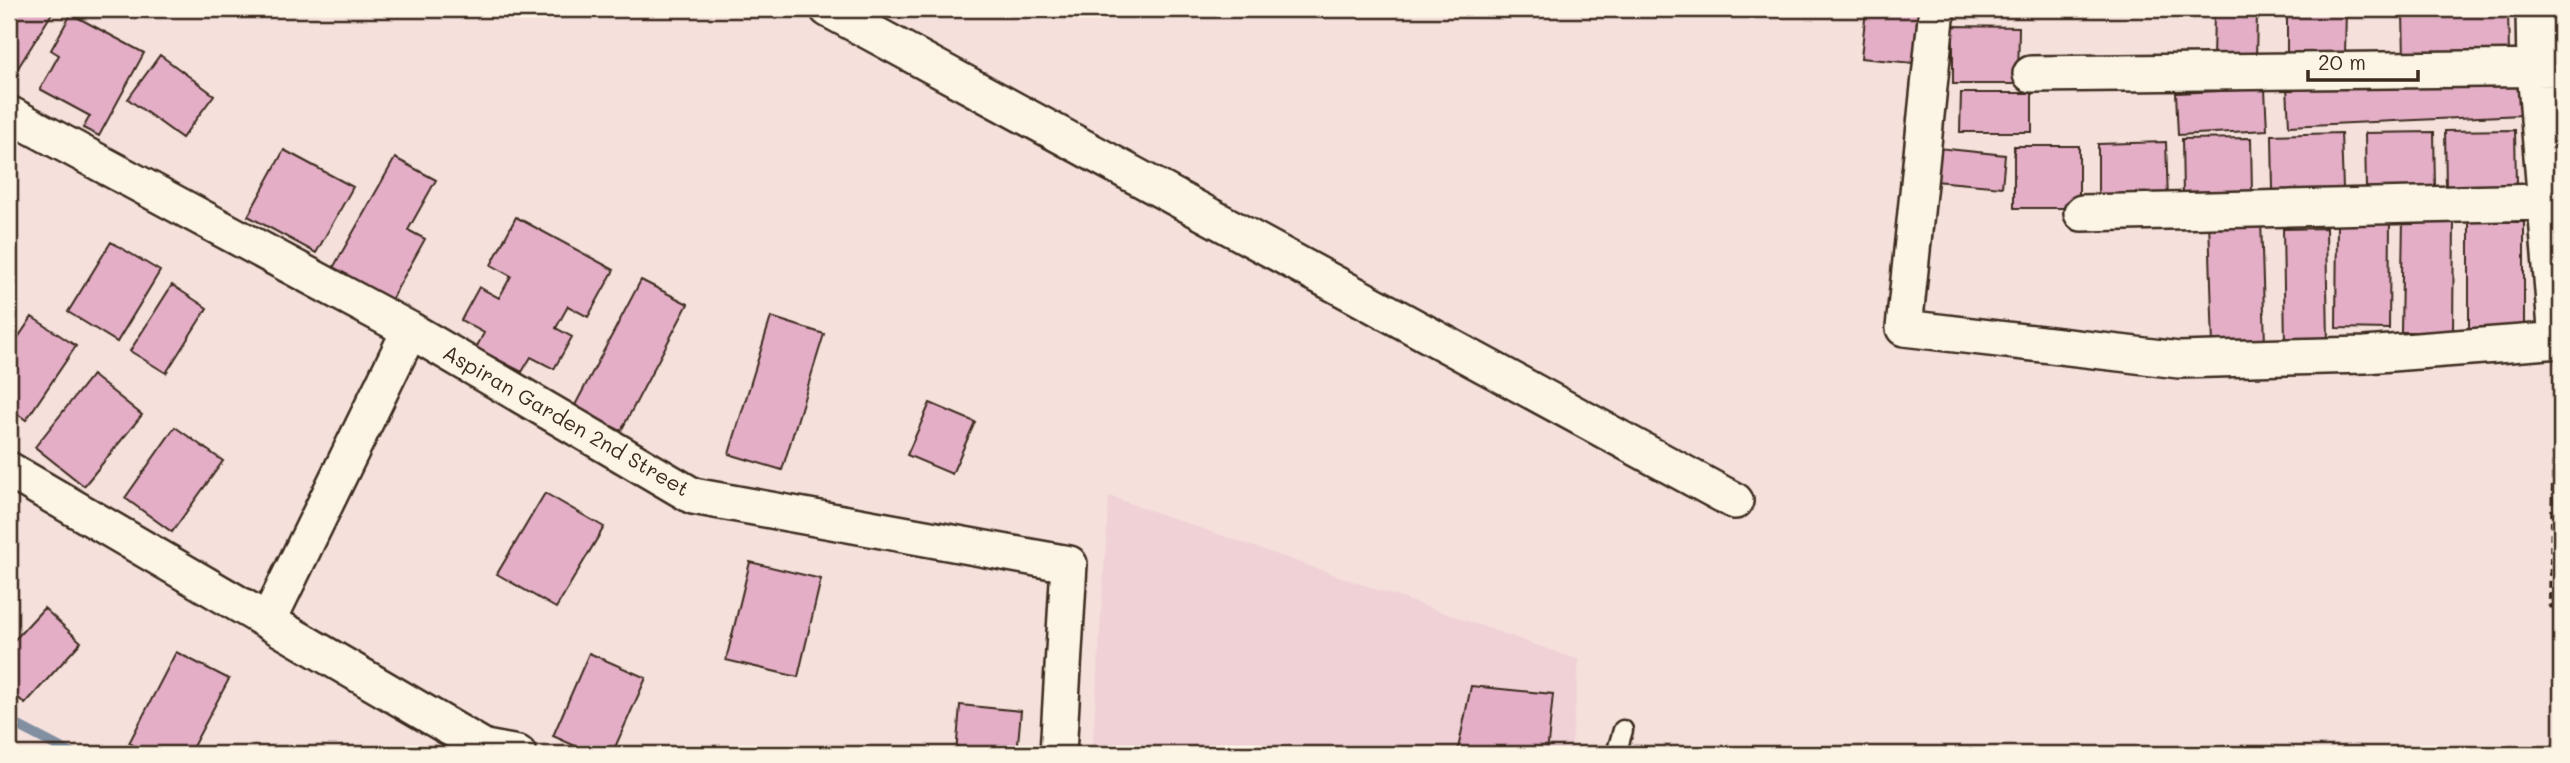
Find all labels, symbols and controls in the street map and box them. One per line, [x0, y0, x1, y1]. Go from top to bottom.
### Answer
scale bar [2308, 38, 2418, 82]
text: 20 m [2318, 48, 2366, 75]
street label: Aspiran Garden 2nd Street [439, 338, 695, 501]

